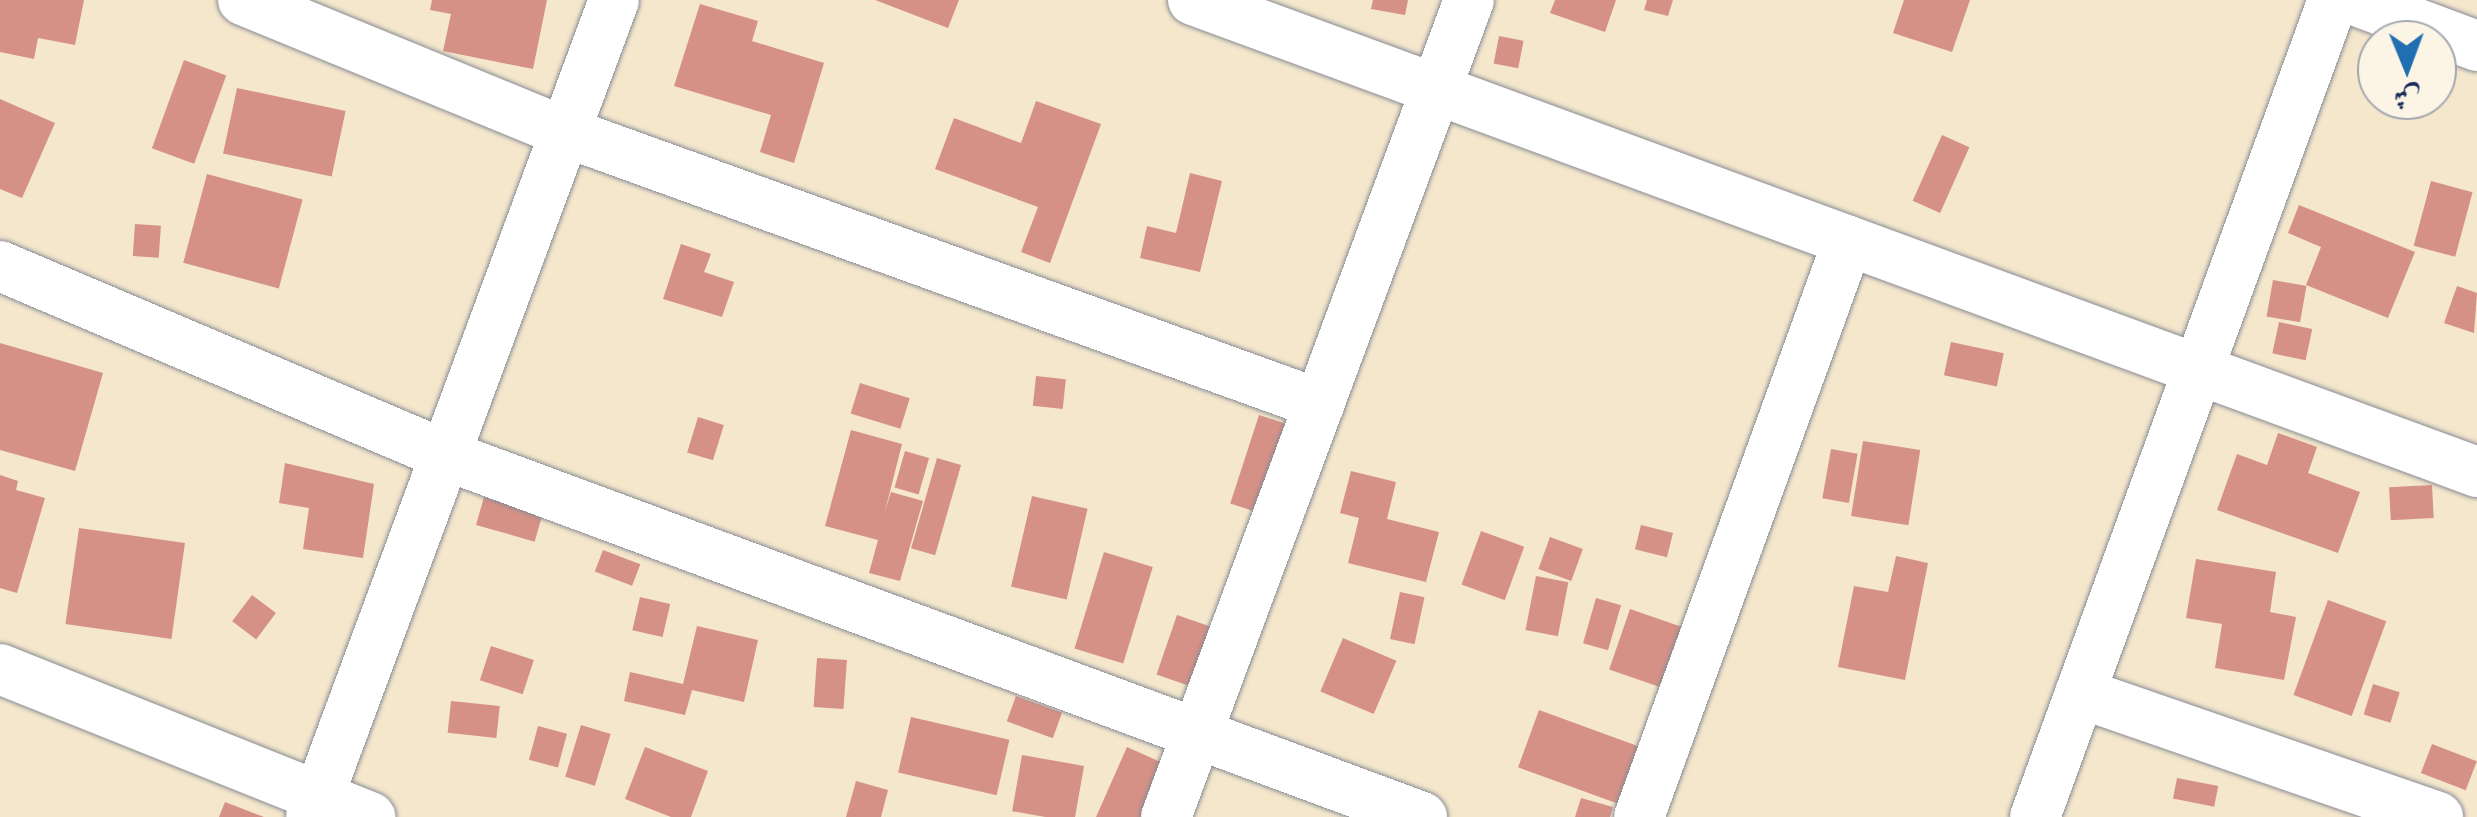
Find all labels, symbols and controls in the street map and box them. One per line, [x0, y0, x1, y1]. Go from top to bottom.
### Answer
north arrow [2357, 20, 2457, 120]
text: ش [2393, 79, 2422, 117]

